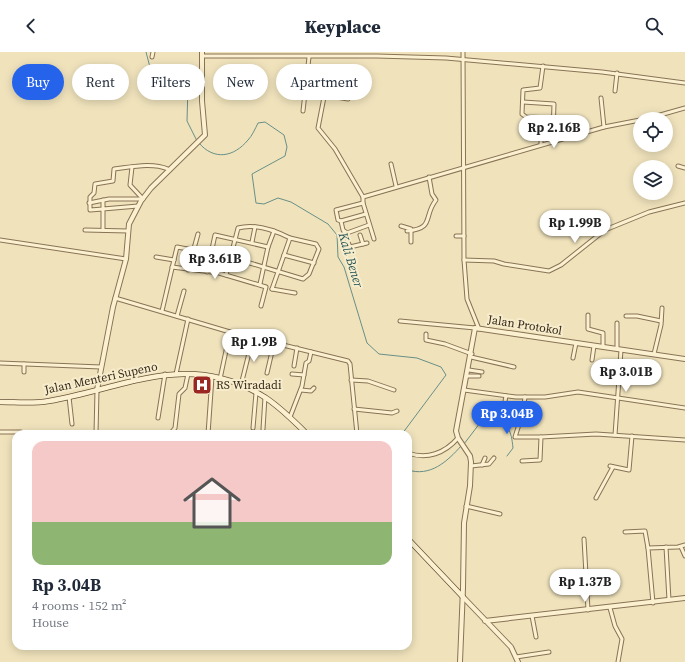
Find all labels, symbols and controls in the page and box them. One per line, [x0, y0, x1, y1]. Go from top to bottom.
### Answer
text: Keyplace [304, 14, 381, 39]
icon: back [20, 15, 42, 37]
icon: search [643, 15, 665, 37]
chip: Buy [12, 64, 64, 100]
chip: Rent [72, 64, 129, 100]
chip: Filters [137, 64, 205, 100]
chip: New [213, 64, 268, 100]
chip: Apartment [276, 64, 372, 100]
map controls [633, 112, 673, 200]
button: locate [633, 112, 673, 152]
pin: Rp 2.16B [513, 115, 595, 149]
text: Rp 2.16B [528, 119, 580, 136]
button: layers [633, 160, 673, 200]
pin: Rp 1.99B [534, 210, 616, 244]
text: Rp 1.99B [549, 214, 601, 231]
water label: Kali Bener [334, 229, 368, 290]
pin: Rp 3.61B [174, 246, 256, 280]
text: Rp 3.61B [189, 250, 241, 267]
street label: Jalan Protokol [486, 311, 564, 339]
pin: Rp 1.9B [217, 329, 291, 363]
text: Rp 1.9B [231, 333, 277, 350]
street label: Jalan Menteri Supeno [42, 358, 159, 398]
pin: Rp 3.01B [585, 359, 667, 393]
text: Rp 3.01B [600, 363, 652, 380]
hospital icon: RS Wiradadi [191, 374, 213, 396]
place label: RS Wiradadi [216, 377, 282, 393]
pin: Rp 3.04B [466, 401, 548, 435]
text: Rp 3.04B [481, 405, 533, 422]
icon: home [176, 467, 248, 539]
pin: Rp 1.37B [544, 569, 626, 603]
text: Rp 3.04B [32, 573, 101, 597]
text: Rp 1.37B [559, 573, 611, 590]
text: 4 rooms · 152 m² [32, 597, 127, 614]
text: House [32, 614, 69, 631]

